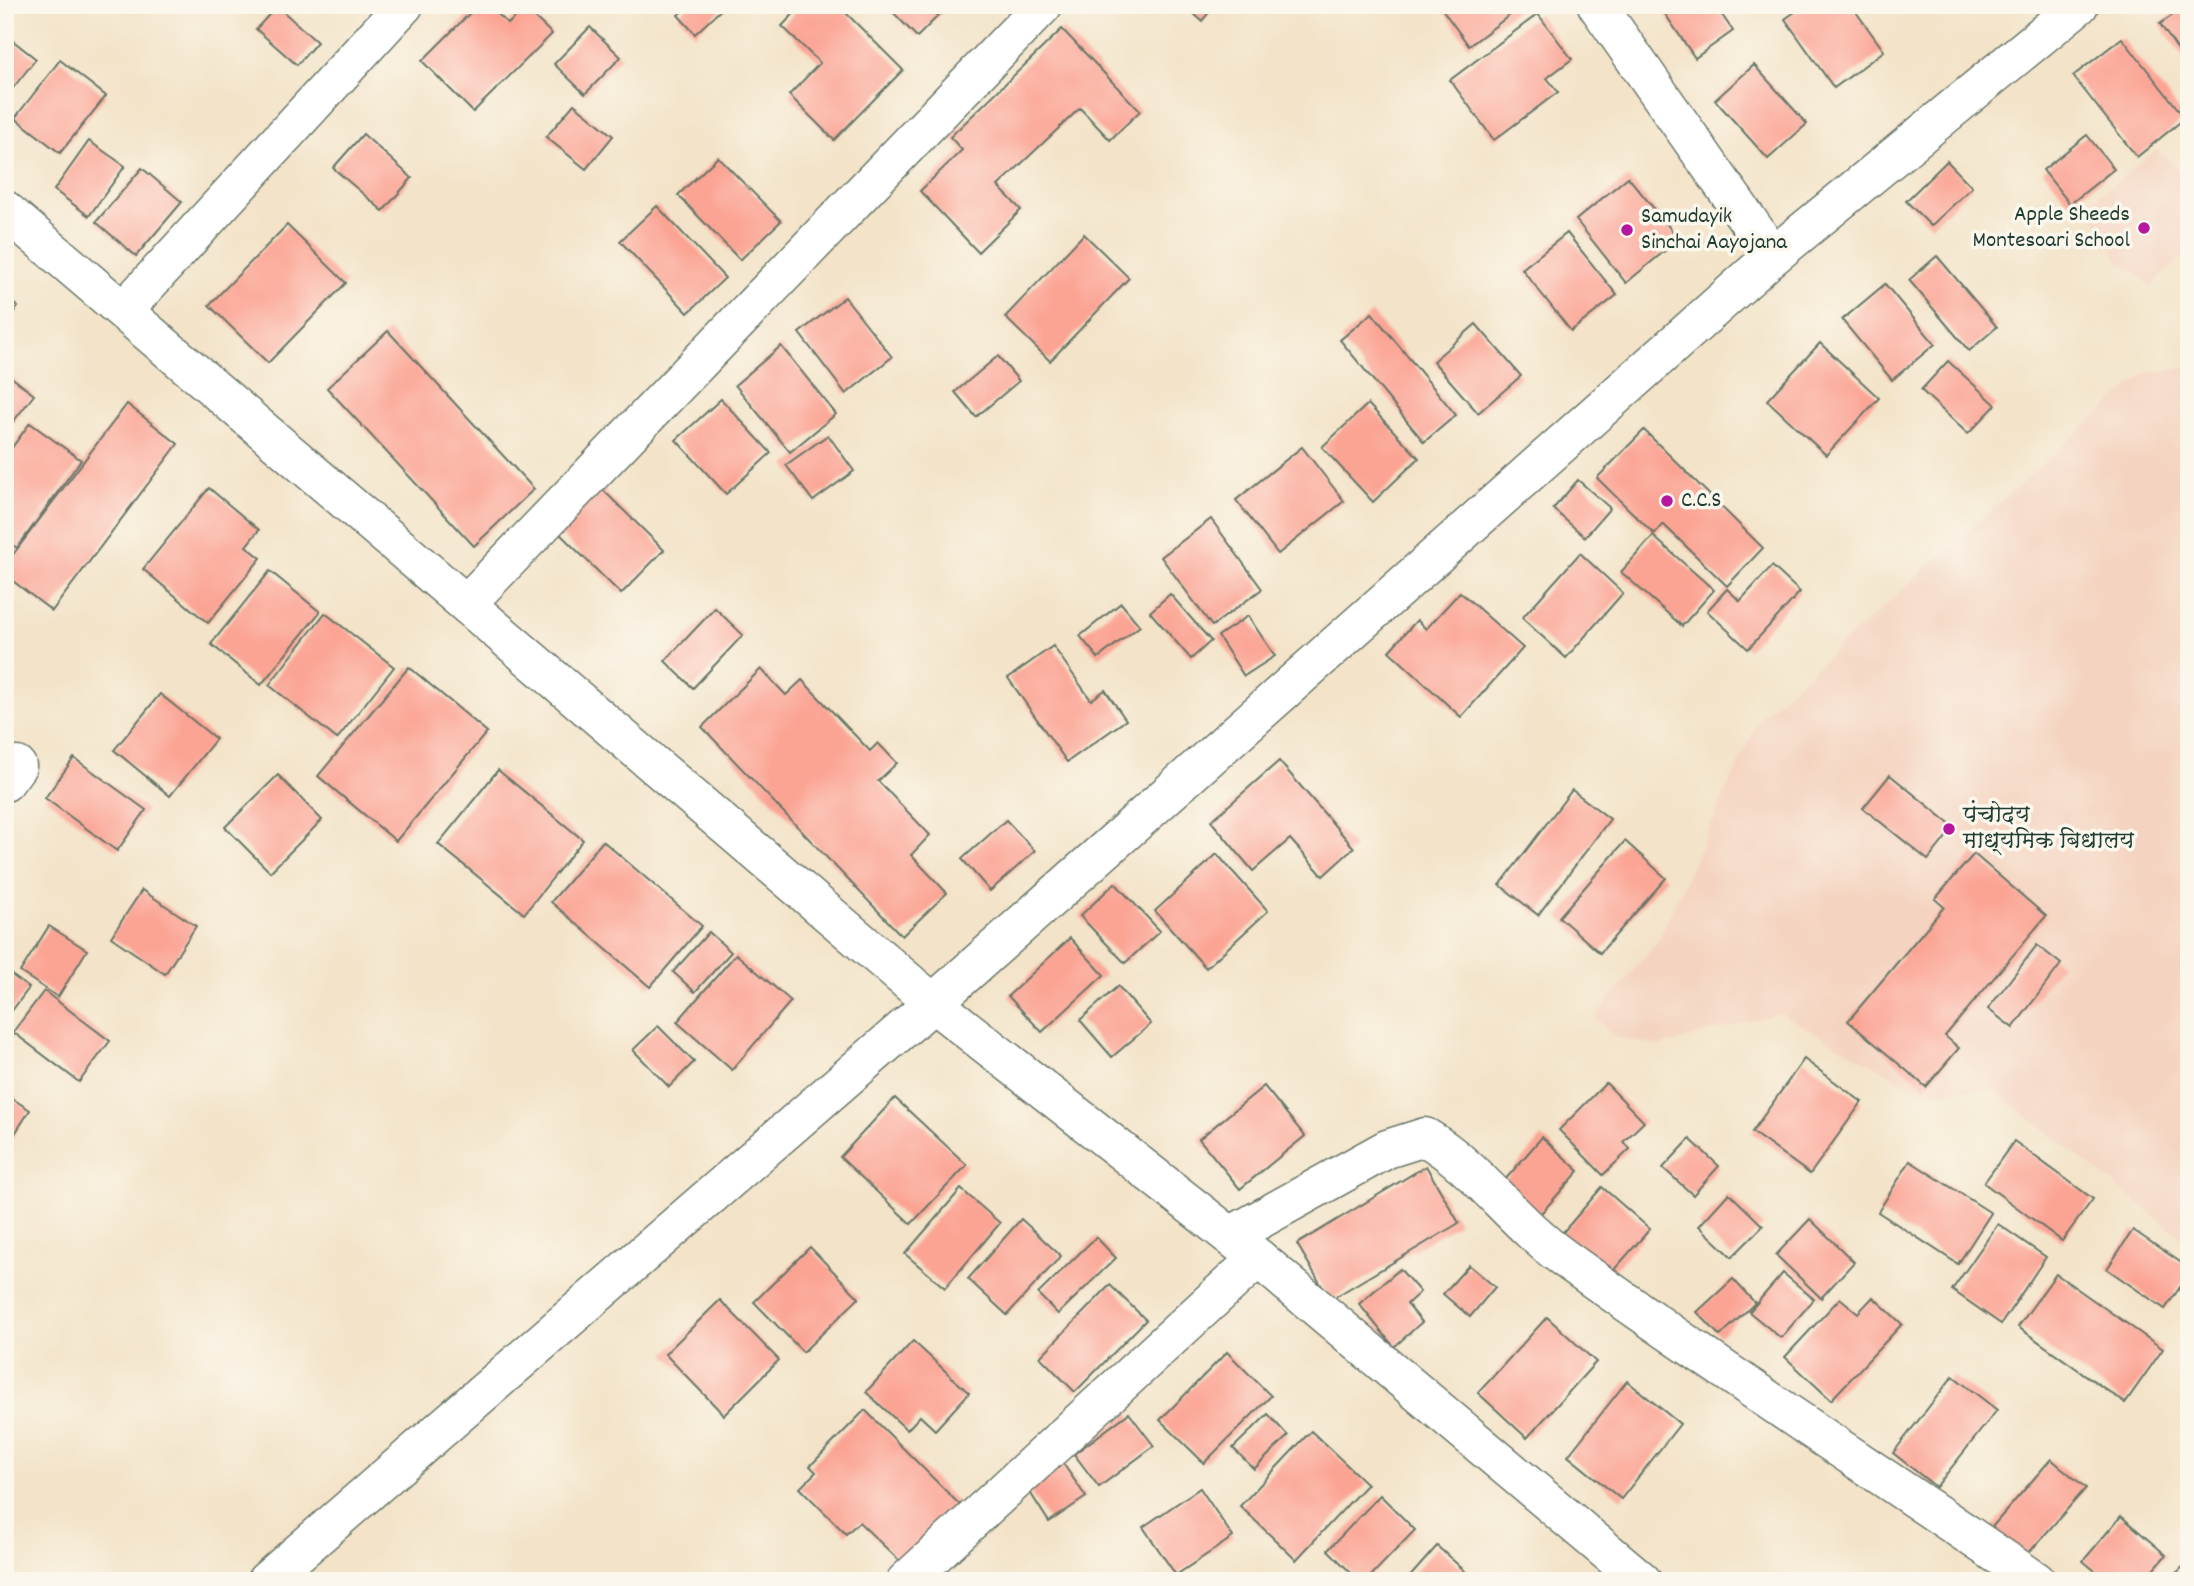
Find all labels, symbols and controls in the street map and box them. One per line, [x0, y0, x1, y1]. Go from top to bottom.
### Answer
place label: Apple Sheeds Montesoari School [1972, 199, 2131, 258]
place label: Samudayik Sinchai Aayojana [1641, 201, 1788, 260]
marker: Apple Sheeds Montesoari School [2136, 220, 2152, 236]
marker: Samudayik Sinchai Aayojana [1619, 222, 1635, 238]
place label: C.C.S [1681, 485, 1722, 518]
marker: C.C.S [1659, 493, 1675, 509]
place label: पंचोदय माध्यमिक बिधालय [1962, 799, 2134, 859]
marker: पंचोदय माध्यमिक बिधालय [1941, 821, 1957, 837]

